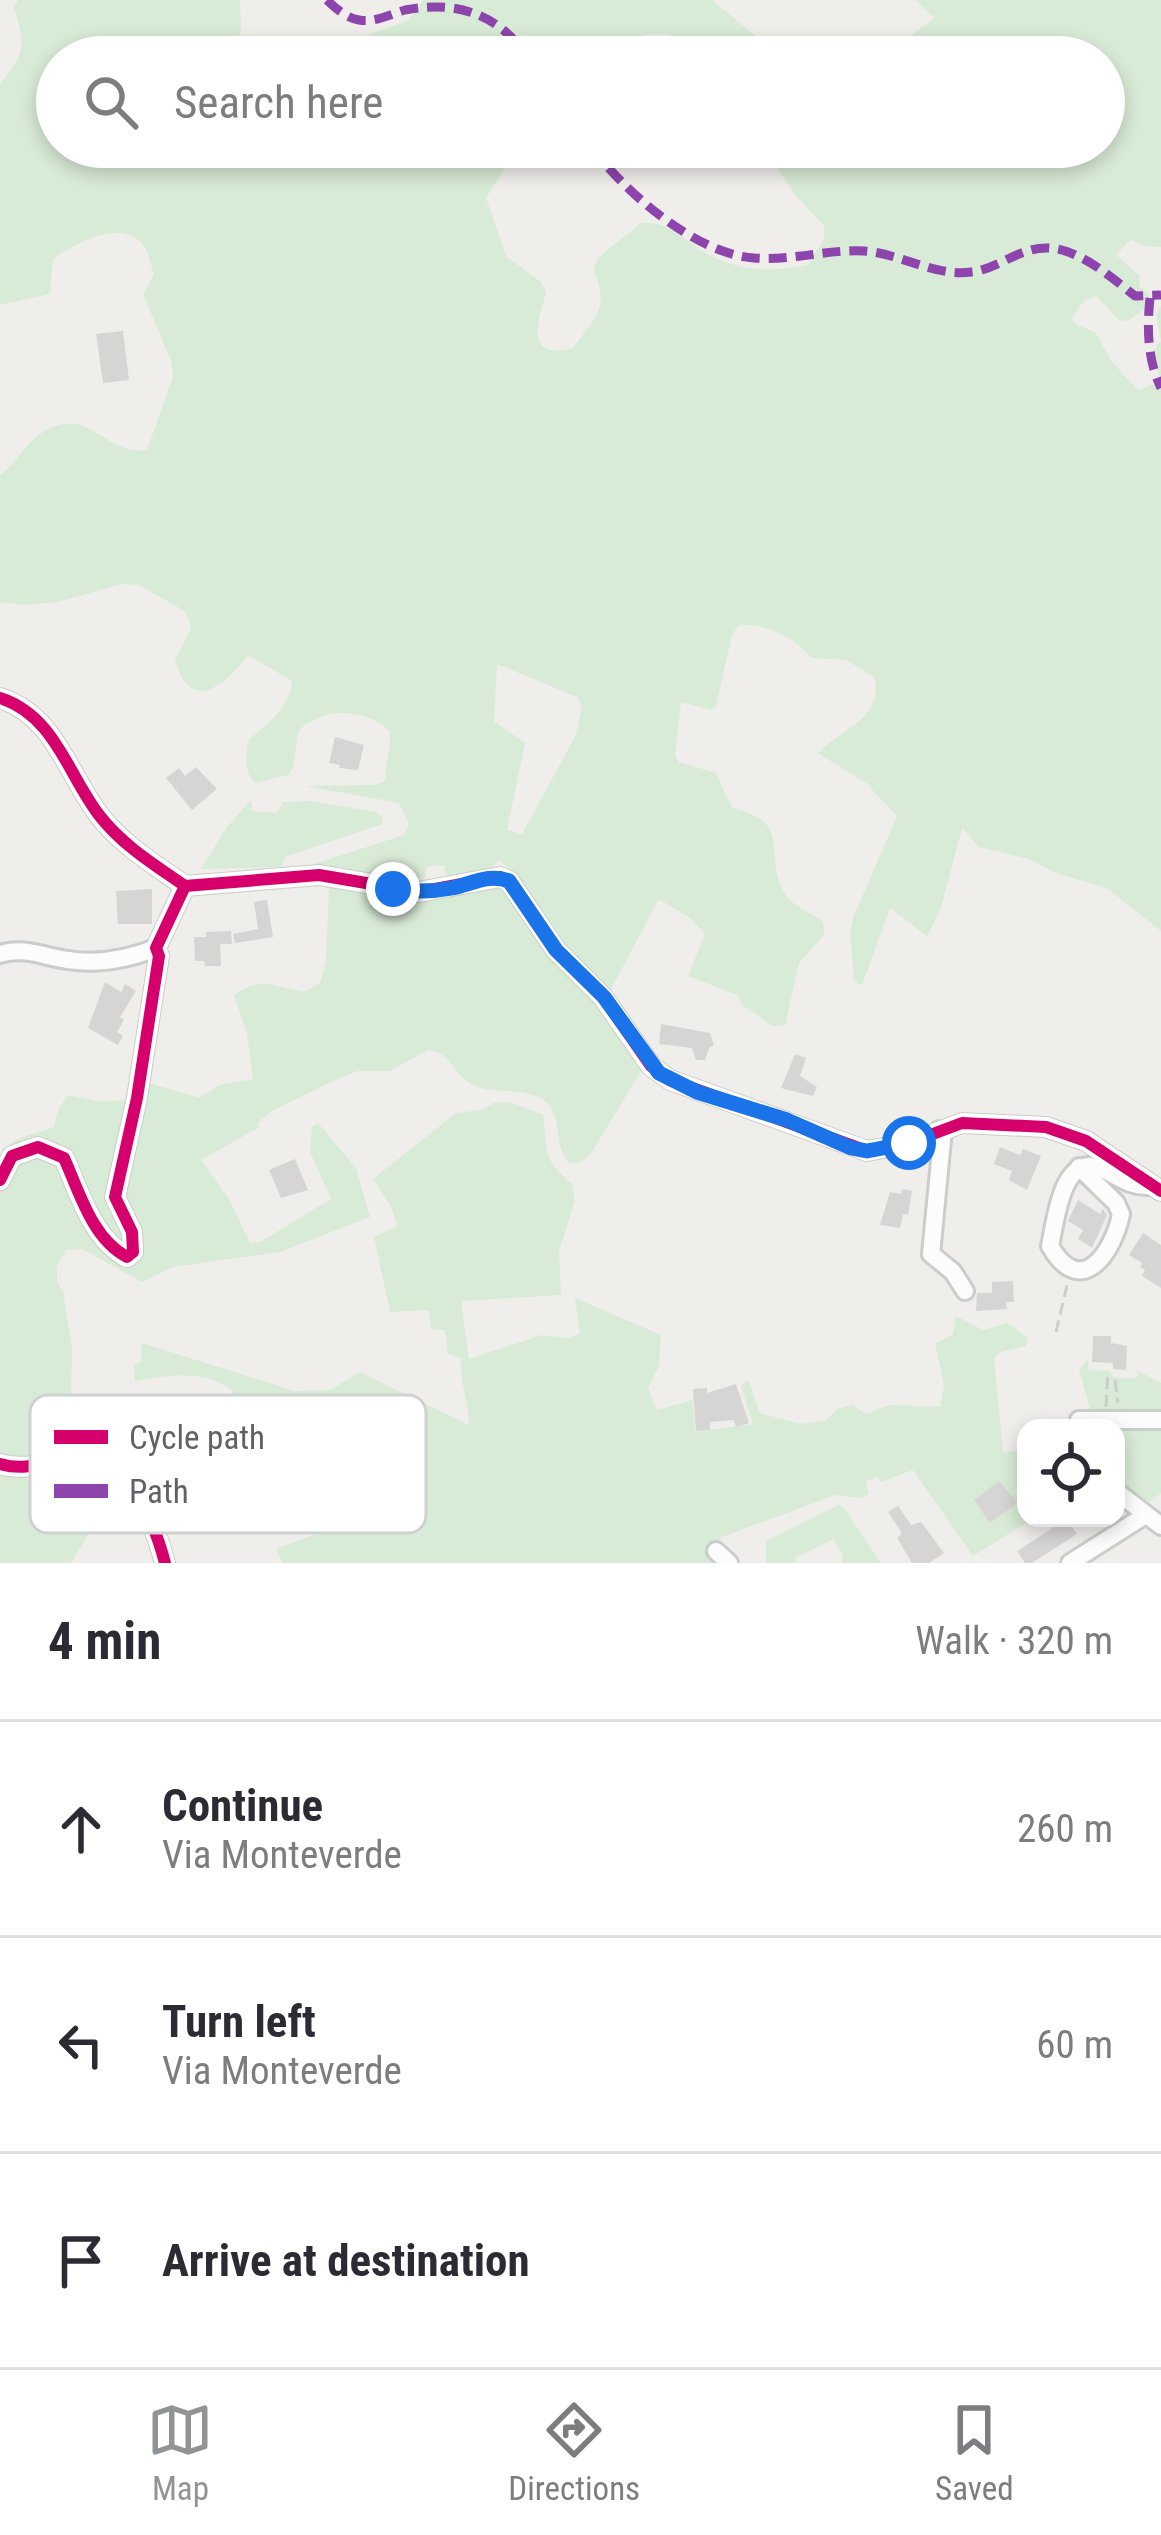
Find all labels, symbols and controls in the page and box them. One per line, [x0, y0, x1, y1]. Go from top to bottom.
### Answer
search box [36, 36, 1125, 168]
icon: search [78, 69, 144, 135]
text: Search here [174, 76, 383, 129]
route end [366, 862, 420, 916]
route start [882, 1116, 936, 1170]
legend [30, 1395, 426, 1533]
text: Cycle path [129, 1418, 265, 1457]
map controls [1017, 1419, 1125, 1527]
button: locate [1017, 1419, 1125, 1527]
text: Path [129, 1472, 189, 1511]
text: 4 min [48, 1612, 161, 1671]
text: Walk · 320 m [915, 1618, 1113, 1664]
text: Continue [162, 1779, 323, 1832]
icon: ahead [48, 1796, 114, 1862]
text: 260 m [1017, 1806, 1113, 1852]
text: Via Monteverde [162, 1832, 402, 1878]
text: Turn left [162, 1995, 316, 2048]
icon: left [48, 2012, 114, 2078]
text: 60 m [1036, 2022, 1113, 2068]
text: Via Monteverde [162, 2048, 402, 2094]
icon: arrive [48, 2228, 114, 2294]
text: Arrive at destination [162, 2234, 530, 2287]
tab: Map [147, 2397, 213, 2508]
tab: Directions [508, 2397, 640, 2508]
tab: Saved [935, 2397, 1014, 2508]

